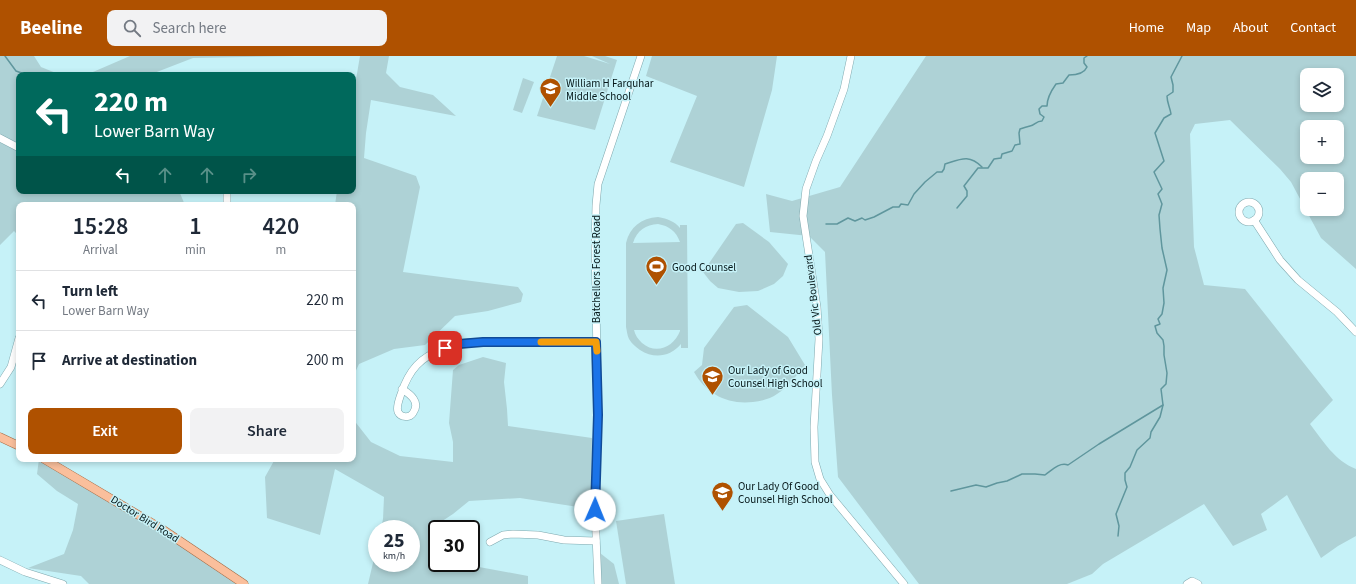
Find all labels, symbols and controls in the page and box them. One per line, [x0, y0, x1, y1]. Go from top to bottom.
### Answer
search box [107, 10, 387, 46]
text: Beeline [20, 15, 83, 42]
icon: search [121, 17, 143, 39]
text: Search here [153, 18, 227, 39]
text: Home [1129, 18, 1164, 38]
text: Map [1186, 18, 1211, 38]
text: About [1233, 18, 1268, 38]
text: Contact [1290, 18, 1336, 38]
map controls [1300, 68, 1344, 216]
button: layers [1300, 68, 1344, 112]
school or university icon: William H Farquhar Middle School [537, 76, 563, 109]
place label: William H Farquhar Middle School [566, 76, 654, 104]
text: 220 m [94, 82, 168, 122]
icon: left [28, 88, 80, 140]
text: Lower Barn Way [94, 119, 215, 144]
button: + [1300, 120, 1344, 164]
icon: left [112, 164, 134, 186]
icon: ahead [154, 164, 176, 186]
icon: ahead [196, 164, 218, 186]
icon: right [238, 164, 260, 186]
button: − [1300, 172, 1344, 216]
text: 15:28 [73, 209, 128, 244]
text: 1 [189, 209, 202, 244]
text: 420 [263, 209, 299, 244]
street label: Batchellors Forest Road [589, 215, 604, 323]
text: Arrival [83, 241, 118, 259]
text: min [185, 241, 206, 259]
text: m [276, 241, 286, 259]
sports icon: Good Counsel [644, 254, 670, 287]
street label: Old Vic Boulevard [801, 254, 825, 336]
place label: Good Counsel [672, 260, 736, 275]
text: Turn left [62, 281, 118, 302]
icon: left [28, 290, 50, 312]
text: 220 m [306, 290, 344, 311]
text: Lower Barn Way [62, 302, 149, 320]
pin [428, 331, 462, 365]
icon: arrive [434, 337, 456, 359]
icon: arrive [28, 350, 50, 372]
text: Arrive at destination [62, 350, 197, 371]
text: 200 m [306, 350, 344, 371]
school or university icon: Our Lady of Good Counsel High School [699, 363, 725, 396]
place label: Our Lady of Good Counsel High School [728, 363, 823, 391]
button: Exit [28, 408, 182, 454]
button: Share [190, 408, 344, 454]
school or university icon: Our Lady Of Good Counsel High School [710, 479, 736, 512]
place label: Our Lady Of Good Counsel High School [738, 479, 833, 507]
position arrow [574, 489, 616, 531]
street label: Doctor Bird Road [108, 492, 182, 546]
speed limit sign: 30 [428, 520, 480, 572]
text: 25 [383, 527, 405, 555]
text: km/h [383, 549, 405, 563]

